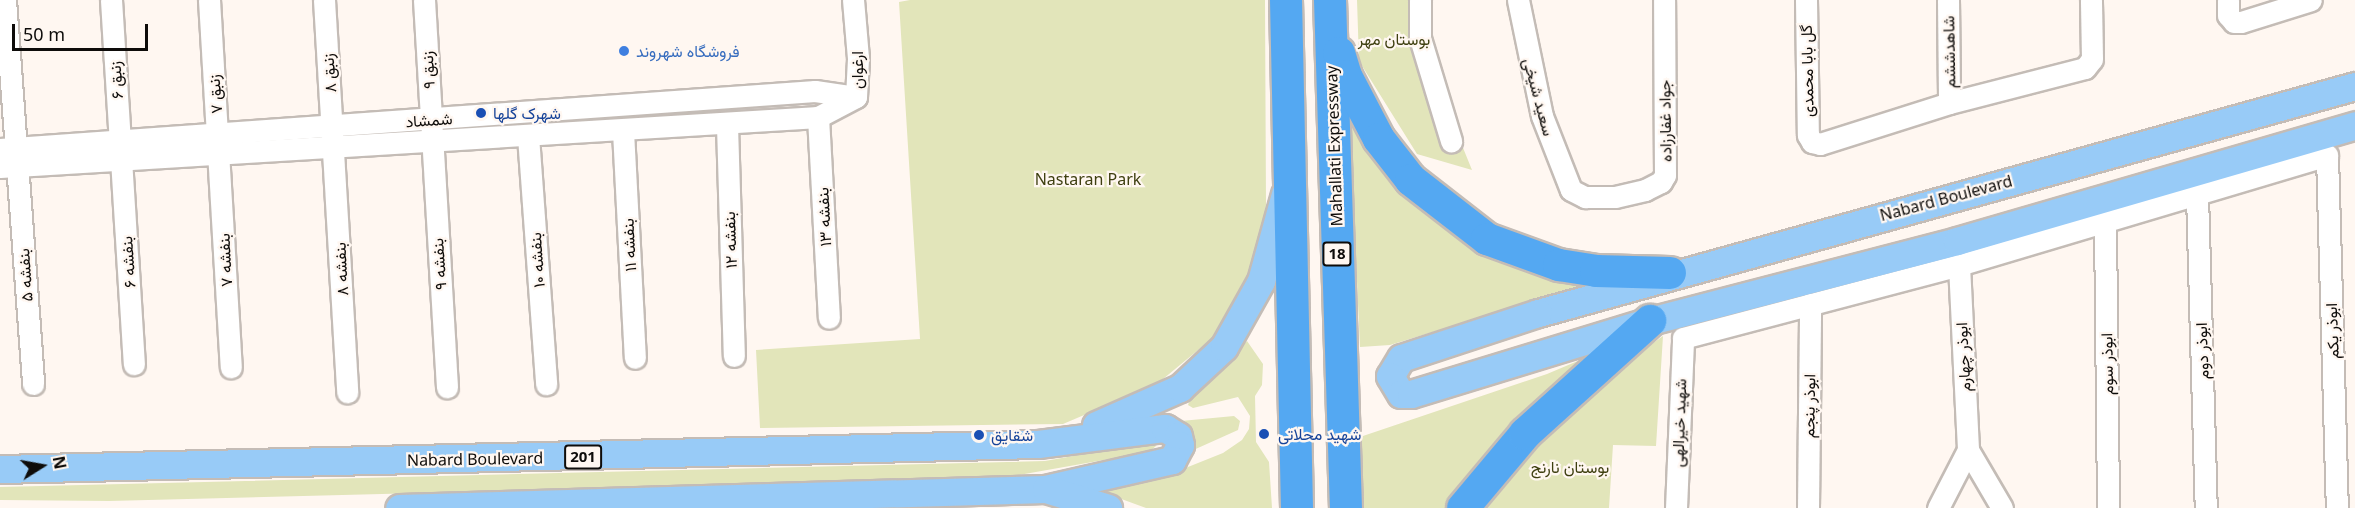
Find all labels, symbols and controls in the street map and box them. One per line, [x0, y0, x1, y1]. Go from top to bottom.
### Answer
scale bar [15, 12, 152, 50]
street label: شاهدششم [1939, 15, 1959, 89]
text: 50 m [23, 22, 65, 46]
street label: گل بابا محمدی [1797, 25, 1817, 117]
park label: بوستان مهر [1358, 29, 1430, 49]
place label: فروشگاه شهروند [636, 41, 740, 61]
marker: فروشگاه شهروند [617, 44, 631, 58]
street label: زنبق ۹ [417, 51, 439, 89]
street label: ارغوان [847, 51, 867, 89]
street label: زنبق ۸ [318, 53, 340, 93]
street label: سعید شیخی [1519, 56, 1559, 138]
street label: زنبق ۶ [105, 60, 127, 100]
street label: Mahallati Expressway [1322, 65, 1346, 227]
street label: زنبق ۷ [204, 74, 226, 114]
street label: جواد غفارزاده [1655, 80, 1675, 162]
place label: شهرک گلها [493, 103, 561, 123]
marker: شهرک گلها [474, 106, 488, 120]
street label: شمشاد [405, 109, 453, 131]
park label: Nastaran Park [1035, 169, 1141, 189]
street label: Nabard Boulevard [1878, 171, 2014, 225]
street label: بنفشه ۱۳ [813, 187, 835, 247]
street label: بنفشه ۱۲ [719, 211, 741, 269]
street label: بنفشه ۱۱ [618, 218, 640, 272]
street label: بنفشه ۱۰ [525, 232, 549, 288]
street label: بنفشه ۷ [214, 233, 236, 287]
street label: بنفشه ۶ [117, 235, 139, 289]
street label: بنفشه ۹ [428, 238, 450, 290]
street label: بنفشه ۸ [330, 242, 352, 296]
road number: 18 [1322, 242, 1352, 266]
street label: بنفشه ۵ [14, 248, 36, 302]
street label: ابوذر یکم [2321, 303, 2343, 359]
street label: ابوذر چهارم [1952, 322, 1974, 392]
street label: ابوذر دوم [2191, 322, 2213, 380]
street label: ابوذر سوم [2097, 333, 2117, 395]
street label: ابوذر پنجم [1799, 374, 1819, 438]
street label: شهید خیرالهی [1668, 378, 1690, 468]
place label: شهید محلاتی [1278, 424, 1361, 444]
place label: شقایق [991, 425, 1033, 445]
marker: شهید محلاتی [1255, 425, 1273, 443]
marker: شقایق [972, 428, 986, 442]
north arrow [12, 436, 72, 496]
road number: 201 [564, 445, 602, 469]
street label: Nabard Boulevard [407, 448, 543, 470]
text: N [48, 454, 72, 471]
park label: بوستان نارنج [1531, 457, 1609, 477]

